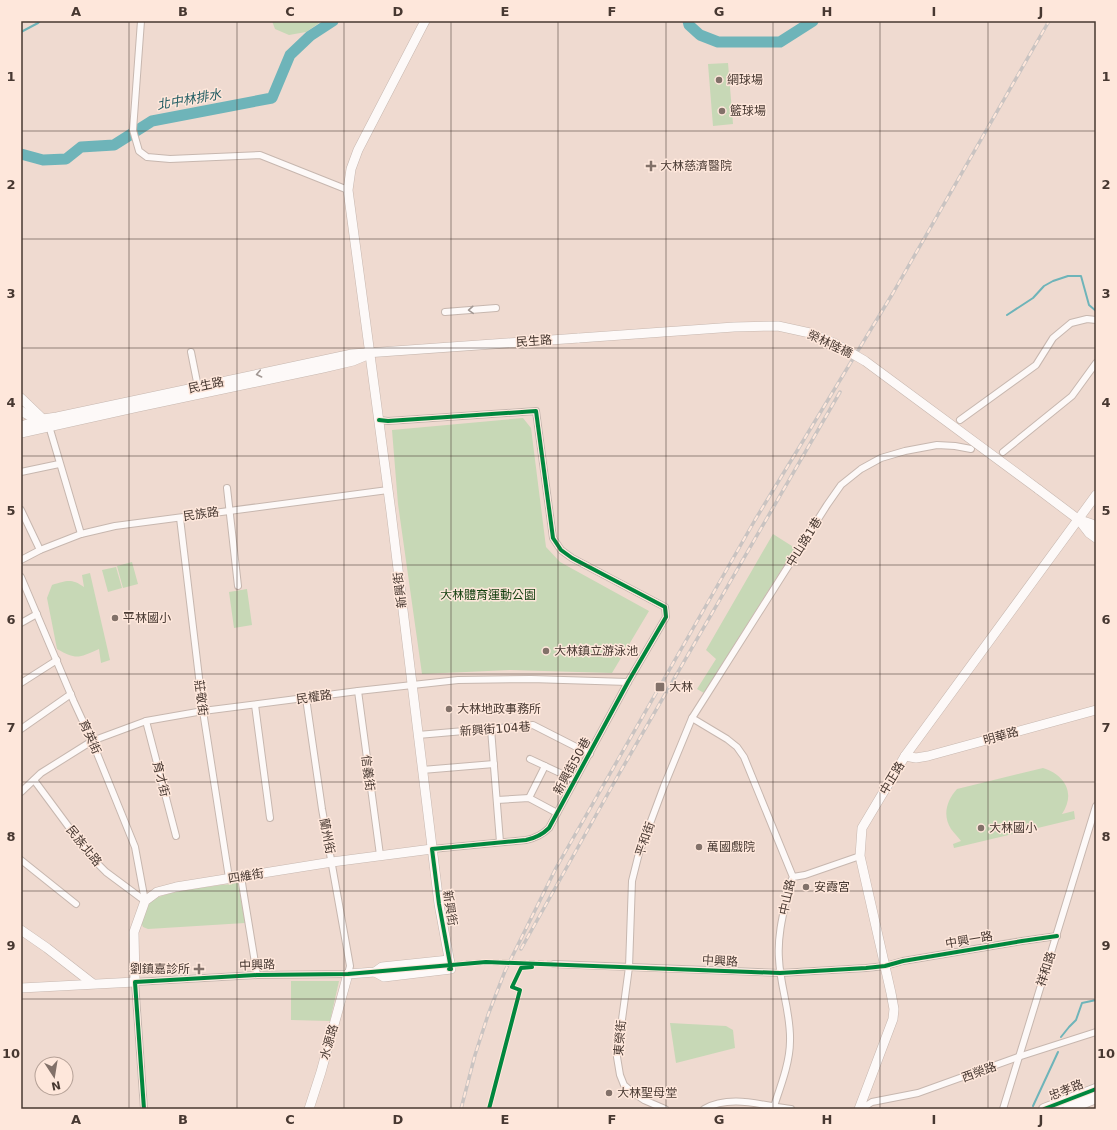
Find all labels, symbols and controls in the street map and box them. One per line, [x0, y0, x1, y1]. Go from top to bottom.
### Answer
text: A [71, 4, 81, 19]
text: B [178, 4, 188, 19]
text: C [285, 4, 295, 19]
text: D [393, 4, 404, 19]
text: E [501, 4, 509, 19]
text: F [608, 4, 616, 19]
text: G [714, 4, 724, 19]
text: H [822, 4, 832, 19]
text: I [932, 4, 936, 19]
text: J [1038, 4, 1043, 19]
text: 1 [6, 69, 16, 84]
text: 1 [1101, 69, 1111, 84]
place label: 網球場 [727, 73, 763, 87]
marker: 網球場 [714, 75, 724, 85]
water label: 北中林排水 [156, 86, 223, 113]
place label: 籃球場 [730, 104, 766, 118]
marker: 籃球場 [717, 106, 727, 116]
place label: 大林慈濟醫院 [660, 159, 732, 173]
marker: 大林慈濟醫院 [645, 160, 657, 172]
text: 2 [6, 177, 16, 192]
text: 2 [1101, 177, 1111, 192]
text: 3 [6, 286, 16, 301]
text: 3 [1101, 286, 1111, 301]
one-way arrow [468, 306, 474, 314]
street label: 榮林陸橋 [805, 328, 855, 360]
street label: 民生路 [516, 333, 552, 349]
one-way arrow [256, 370, 262, 378]
street label: 民生路 [187, 374, 225, 396]
text: 4 [6, 395, 16, 410]
text: 4 [1101, 395, 1111, 410]
text: 5 [6, 503, 16, 518]
text: 5 [1101, 503, 1111, 518]
street label: 民族路 [182, 505, 220, 523]
street label: 中山路1巷 [783, 515, 825, 569]
street label: 新興街 [391, 571, 409, 609]
park label: 大林體育運動公園 [440, 588, 536, 602]
place label: 平林國小 [123, 611, 171, 625]
text: 6 [6, 612, 16, 627]
text: 6 [1101, 612, 1111, 627]
marker: 平林國小 [110, 613, 120, 623]
place label: 大林鎮立游泳池 [554, 644, 638, 658]
marker: 大林鎮立游泳池 [541, 646, 551, 656]
street label: 莊敬街 [192, 679, 210, 717]
place label: 大林 [669, 680, 693, 694]
marker: 大林 [654, 681, 666, 693]
street label: 民權路 [295, 688, 333, 706]
place label: 大林地政事務所 [457, 702, 541, 716]
marker: 大林地政事務所 [444, 704, 454, 714]
street label: 育英街 [76, 718, 104, 756]
text: 7 [6, 720, 16, 735]
street label: 新興街104巷 [459, 720, 531, 738]
text: 7 [1101, 720, 1111, 735]
street label: 明華路 [982, 724, 1020, 748]
street label: 新興街50巷 [551, 735, 593, 797]
street label: 信義街 [359, 754, 377, 792]
street label: 中正路 [877, 759, 907, 797]
street label: 育才街 [150, 760, 172, 798]
street label: 蘭州街 [317, 817, 337, 855]
street label: 平和街 [633, 820, 657, 858]
place label: 大林國小 [989, 821, 1037, 835]
street label: 民族北路 [63, 823, 105, 869]
marker: 大林國小 [976, 823, 986, 833]
text: 8 [6, 829, 16, 844]
text: 8 [1101, 829, 1111, 844]
place label: 萬國戲院 [707, 840, 755, 854]
marker: 萬國戲院 [694, 842, 704, 852]
street label: 四維街 [227, 866, 265, 886]
street label: 中山路 [776, 878, 798, 916]
place label: 安霞宮 [814, 880, 850, 894]
marker: 安霞宮 [801, 882, 811, 892]
street label: 新興街 [440, 889, 460, 927]
street label: 中興一路 [944, 929, 994, 951]
text: 9 [6, 938, 16, 953]
text: 9 [1101, 938, 1111, 953]
street label: 祥和路 [1034, 950, 1058, 988]
street label: 中興路 [702, 953, 738, 969]
street label: 中興路 [239, 957, 275, 973]
place label: 劉鎮嘉診所 [130, 962, 190, 976]
marker: 劉鎮嘉診所 [193, 963, 205, 975]
street label: 東榮街 [611, 1019, 629, 1057]
street label: 水源路 [317, 1023, 341, 1061]
text: 10 [2, 1046, 20, 1061]
text: 10 [1097, 1046, 1115, 1061]
north arrow [34, 1056, 74, 1096]
street label: 西榮路 [960, 1059, 998, 1085]
street label: 忠孝路 [1047, 1077, 1085, 1103]
text: N [50, 1078, 62, 1093]
place label: 大林聖母堂 [617, 1086, 677, 1100]
marker: 大林聖母堂 [604, 1088, 614, 1098]
text: A [71, 1112, 81, 1127]
text: B [178, 1112, 188, 1127]
text: C [285, 1112, 295, 1127]
text: D [393, 1112, 404, 1127]
text: E [501, 1112, 509, 1127]
text: F [608, 1112, 616, 1127]
text: G [714, 1112, 724, 1127]
text: H [822, 1112, 832, 1127]
text: I [932, 1112, 936, 1127]
text: J [1038, 1112, 1043, 1127]

